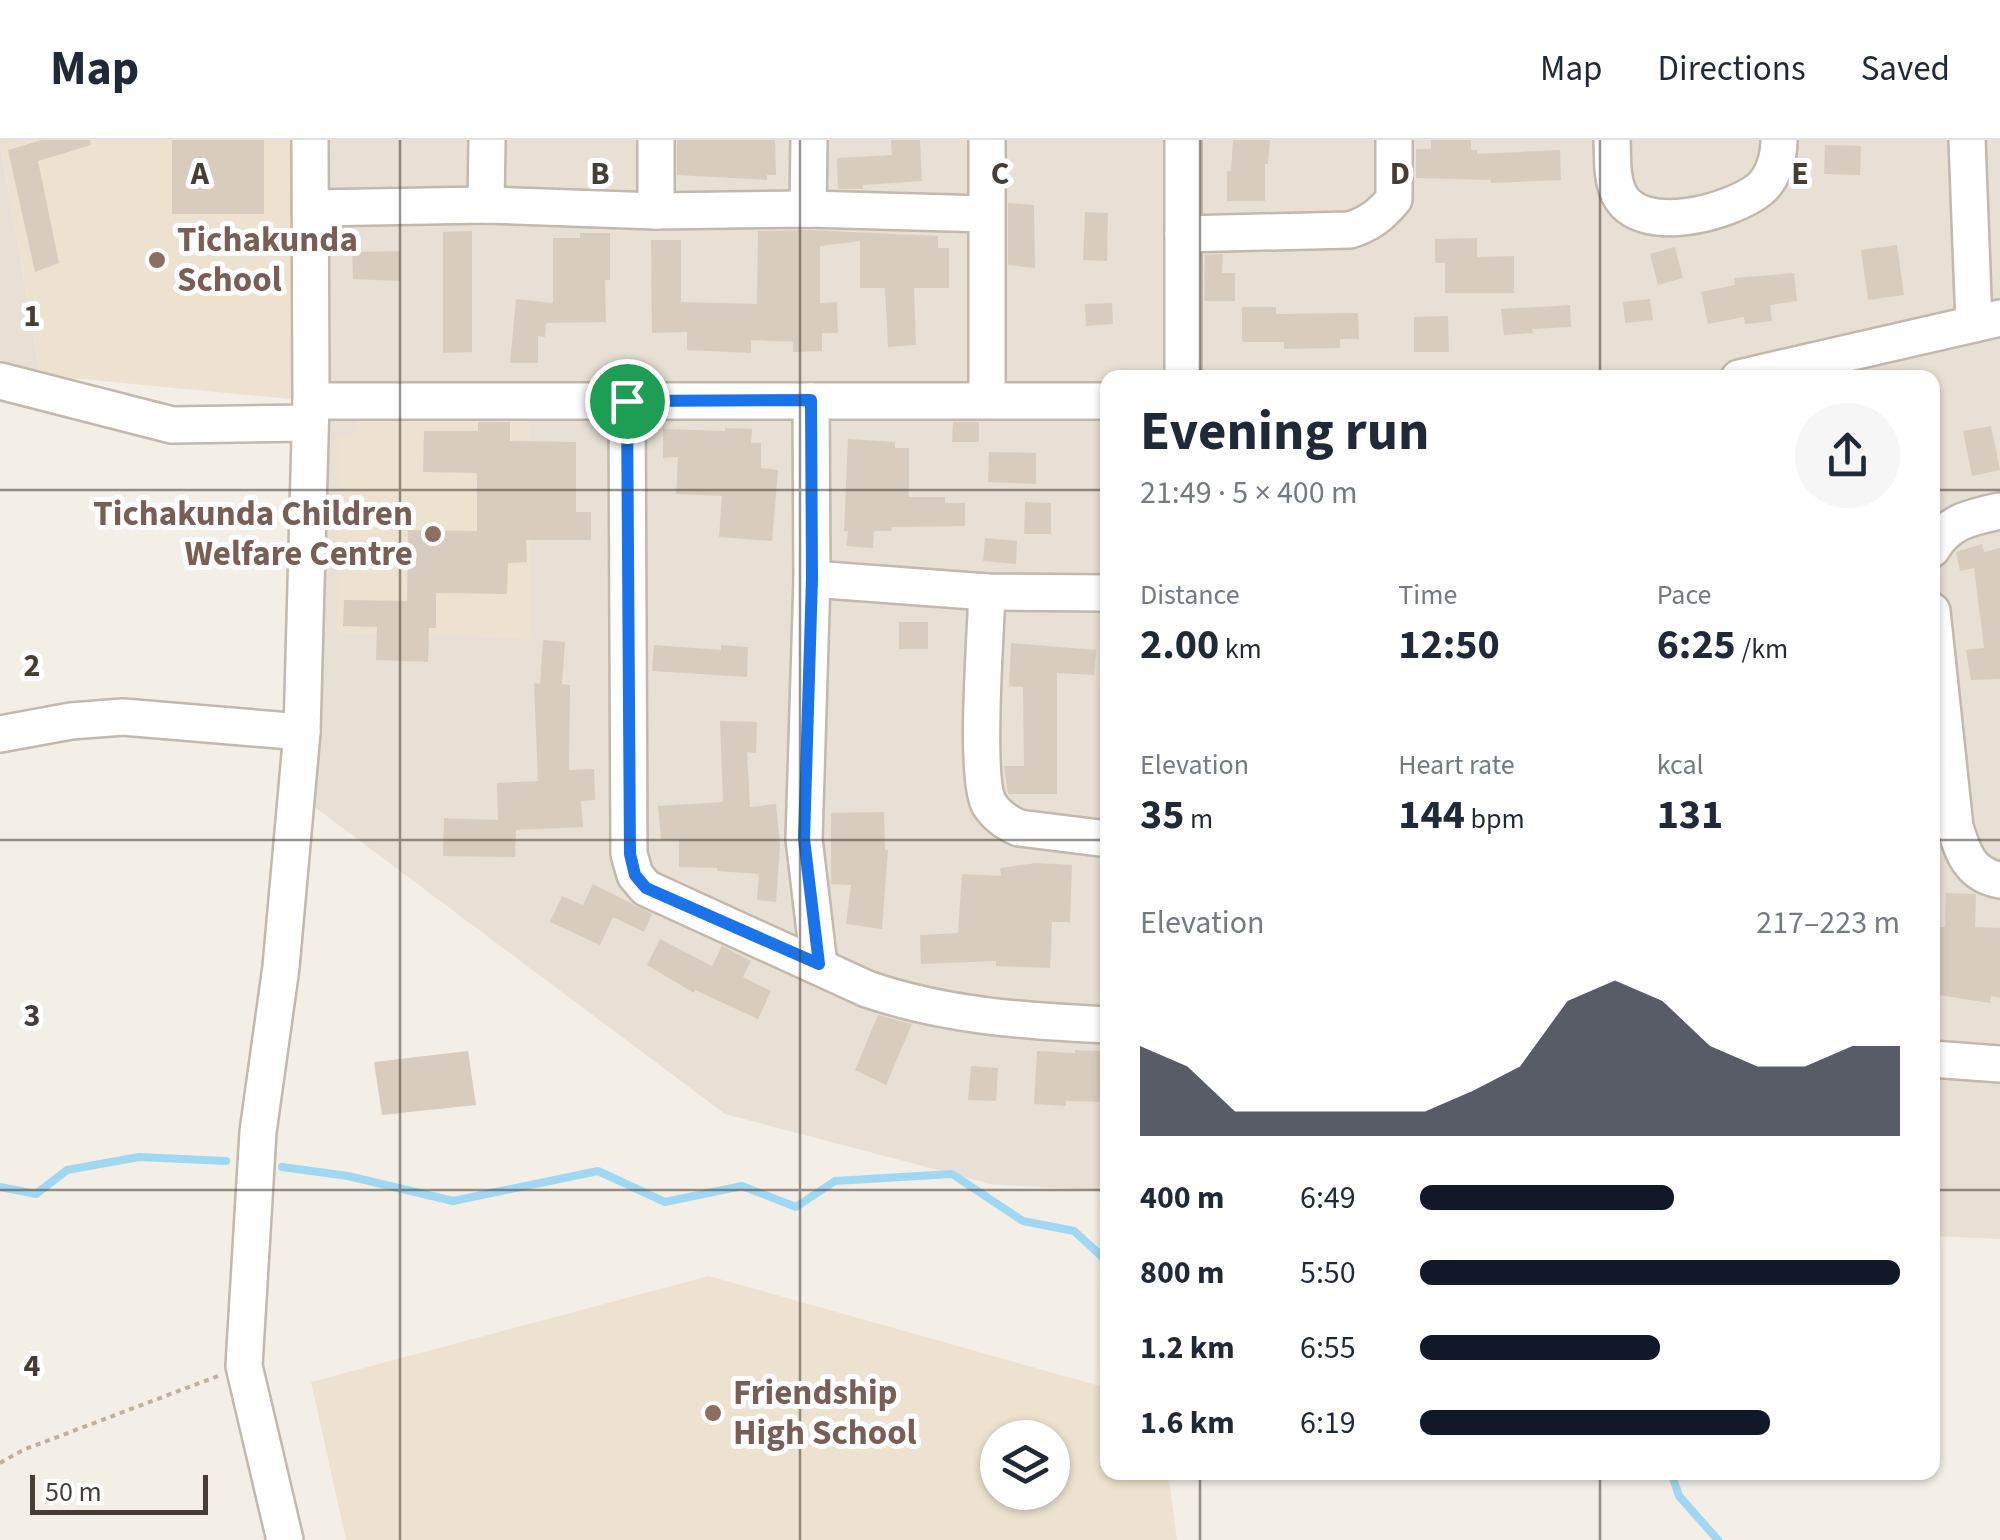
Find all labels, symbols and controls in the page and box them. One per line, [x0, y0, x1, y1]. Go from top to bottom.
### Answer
text: Map [50, 35, 139, 103]
text: Map [1540, 44, 1603, 94]
text: Directions [1658, 44, 1806, 94]
text: Saved [1861, 44, 1950, 94]
text: A [190, 151, 210, 197]
text: B [590, 151, 610, 197]
text: C [991, 151, 1009, 197]
text: D [1390, 151, 1410, 197]
text: E [1791, 151, 1809, 197]
place label: Tichakunda School [177, 215, 358, 305]
marker: Tichakunda School [146, 249, 168, 271]
text: 1 [24, 293, 40, 339]
pin [585, 359, 670, 444]
icon: arrive [600, 374, 655, 429]
text: Evening run [1140, 393, 1429, 471]
button: share [1795, 403, 1900, 508]
text: 21:49 · 5 × 400 m [1140, 470, 1358, 516]
place label: Tichakunda Children Welfare Centre [93, 489, 413, 579]
marker: Tichakunda Children Welfare Centre [422, 523, 444, 545]
text: Distance [1140, 575, 1240, 615]
text: Time [1398, 575, 1457, 615]
text: Pace [1657, 575, 1712, 615]
text: 2.00 [1140, 615, 1219, 675]
text: 12:50 [1398, 615, 1500, 675]
text: 6:25 [1657, 615, 1736, 675]
text: km [1219, 629, 1262, 669]
text: /km [1736, 629, 1788, 669]
text: 2 [24, 643, 40, 689]
text: Elevation [1140, 745, 1249, 785]
text: Heart rate [1398, 745, 1515, 785]
text: kcal [1657, 745, 1704, 785]
text: 35 [1140, 785, 1184, 845]
text: 144 [1398, 785, 1465, 845]
text: 131 [1657, 785, 1723, 845]
text: m [1184, 799, 1213, 839]
text: bpm [1465, 799, 1525, 839]
text: Elevation [1140, 900, 1265, 946]
text: 217–223 m [1756, 900, 1900, 946]
text: 3 [24, 993, 40, 1039]
text: 400 m [1140, 1175, 1225, 1221]
text: 6:49 [1300, 1175, 1356, 1221]
text: 800 m [1140, 1250, 1225, 1296]
text: 5:50 [1300, 1250, 1356, 1296]
text: 1.2 km [1140, 1325, 1235, 1371]
text: 6:55 [1300, 1325, 1356, 1371]
text: 4 [24, 1343, 41, 1389]
place label: Friendship High School [733, 1368, 917, 1458]
text: 1.6 km [1140, 1400, 1235, 1446]
text: 6:19 [1300, 1400, 1356, 1446]
marker: Friendship High School [702, 1402, 724, 1424]
map controls [980, 1420, 1070, 1510]
button: layers [980, 1420, 1070, 1510]
scale bar [30, 1470, 208, 1514]
text: 50 m [45, 1472, 102, 1512]

